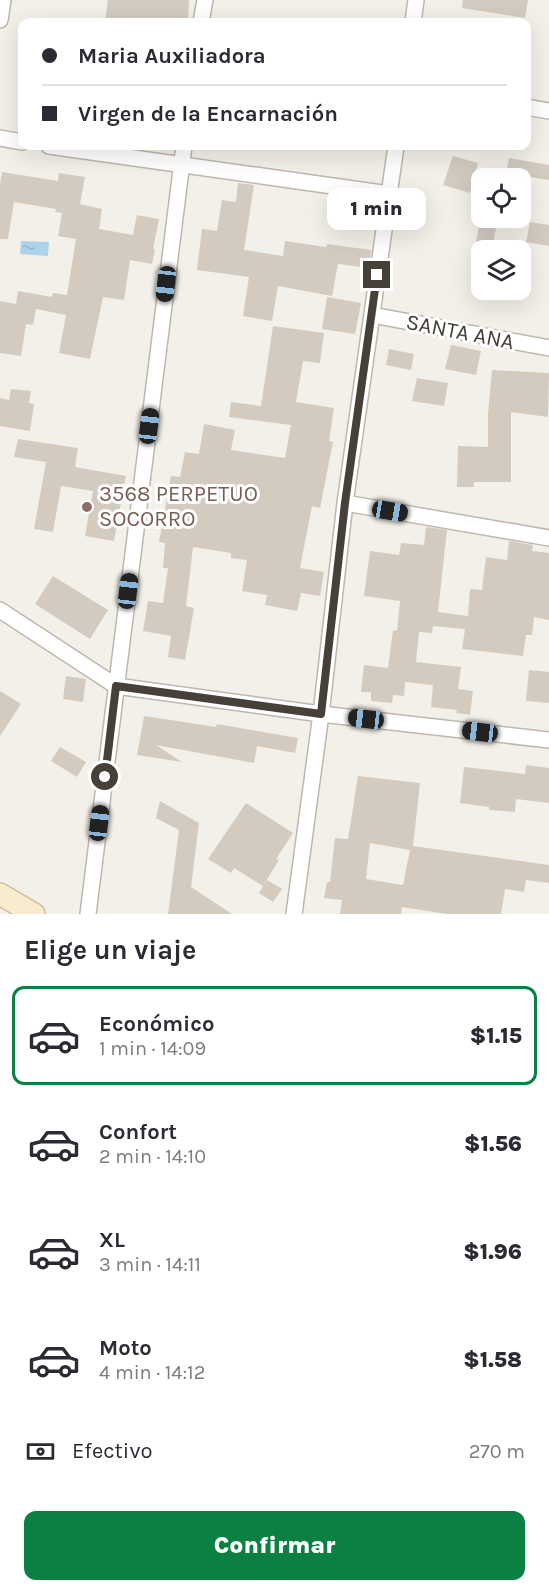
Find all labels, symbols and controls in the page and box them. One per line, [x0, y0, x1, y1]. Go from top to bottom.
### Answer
text: Maria Auxiliadora [78, 43, 266, 69]
text: Virgen de la Encarnación [78, 101, 338, 127]
map controls [471, 168, 531, 300]
button: locate [471, 168, 531, 228]
callout: 1 min [328, 188, 427, 230]
text: 1 min [350, 197, 403, 220]
button: layers [471, 240, 531, 300]
route end [363, 261, 390, 288]
car [155, 265, 177, 303]
street label: SANTA ANA [404, 309, 516, 355]
car [138, 407, 160, 445]
place label: 3568 PERPETUO SOCORRO [99, 481, 258, 532]
car [371, 499, 409, 523]
marker: 3568 PERPETUO SOCORRO [80, 500, 94, 514]
car [117, 572, 139, 610]
car [347, 708, 385, 730]
car [461, 721, 499, 743]
route start [91, 763, 118, 790]
car [88, 804, 110, 842]
text: Elige un viaje [24, 934, 196, 966]
icon: car [27, 1009, 81, 1063]
text: Económico [99, 1011, 214, 1037]
text: $1.15 [470, 1023, 522, 1049]
text: 1 min · 14:09 [99, 1037, 206, 1060]
icon: car [27, 1117, 81, 1171]
text: Confort [99, 1119, 177, 1145]
text: $1.56 [464, 1131, 522, 1157]
text: 2 min · 14:10 [99, 1145, 206, 1168]
icon: car [27, 1225, 81, 1279]
text: XL [99, 1227, 125, 1253]
text: $1.96 [463, 1239, 522, 1265]
text: 3 min · 14:11 [99, 1253, 201, 1276]
icon: car [27, 1333, 81, 1387]
text: Moto [99, 1335, 152, 1361]
text: $1.58 [463, 1347, 522, 1373]
text: 4 min · 14:12 [99, 1361, 205, 1384]
icon: cash [24, 1435, 57, 1468]
text: Efectivo [72, 1438, 152, 1464]
text: 270 m [469, 1440, 525, 1463]
button: Confirmar [24, 1511, 525, 1580]

